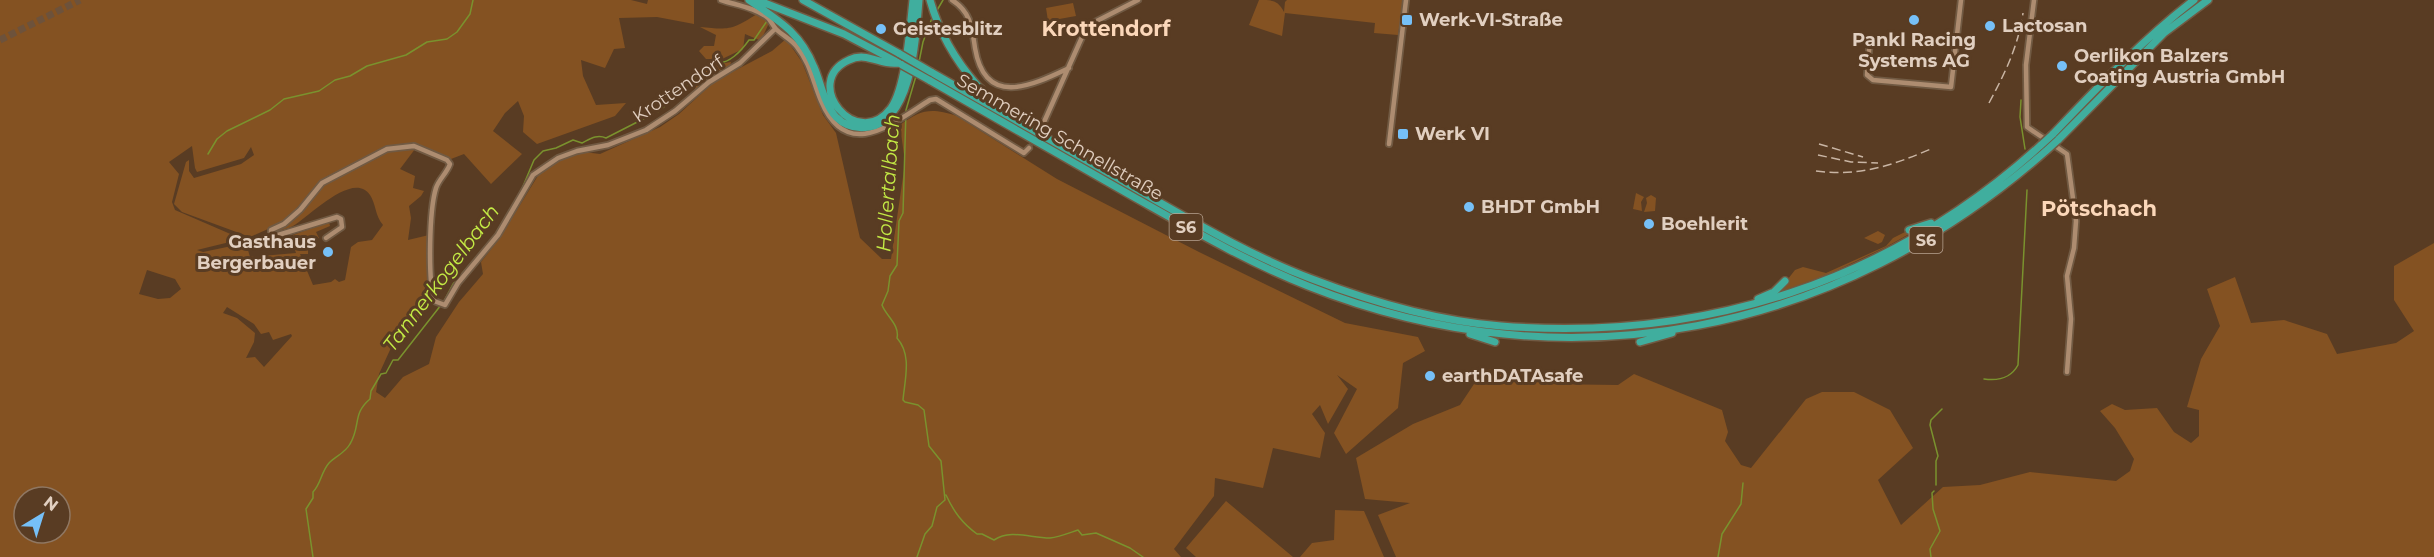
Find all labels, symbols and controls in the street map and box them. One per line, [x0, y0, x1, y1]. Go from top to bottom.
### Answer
place label: Werk-VI-Straße [1419, 9, 1563, 31]
marker: Werk-VI-Straße [1400, 13, 1414, 27]
marker: Pankl Racing Systems AG [1907, 13, 1921, 27]
place label: Lactosan [2002, 15, 2087, 37]
district label: Krottendorf [1042, 16, 1171, 41]
place label: Geistesblitz [893, 18, 1003, 40]
marker: Lactosan [1983, 19, 1997, 33]
marker: Geistesblitz [874, 22, 888, 36]
place label: Pankl Racing Systems AG [1852, 29, 1976, 72]
place label: Oerlikon Balzers Coating Austria GmbH [2074, 45, 2285, 88]
street label: Krottendorf [628, 50, 728, 127]
marker: Oerlikon Balzers Coating Austria GmbH [2055, 59, 2069, 73]
street label: Semmering Schnellstraße [953, 69, 1167, 205]
water label: Hollertalbach [871, 113, 905, 253]
place label: Werk VI [1415, 123, 1490, 145]
marker: Werk VI [1396, 127, 1410, 141]
place label: BHDT GmbH [1481, 196, 1600, 218]
district label: Pötschach [2041, 196, 2157, 221]
water label: Tannerkogelbach [378, 200, 504, 356]
marker: BHDT GmbH [1462, 200, 1476, 214]
place label: Boehlerit [1661, 213, 1748, 235]
road number: S6 [1170, 214, 1202, 240]
marker: Boehlerit [1642, 217, 1656, 231]
road number: S6 [1910, 227, 1942, 253]
place label: Gasthaus Bergerbauer [197, 231, 316, 274]
marker: Gasthaus Bergerbauer [321, 245, 335, 259]
place label: earthDATAsafe [1442, 365, 1583, 387]
marker: earthDATAsafe [1423, 369, 1437, 383]
north arrow [12, 485, 72, 545]
text: N [40, 492, 62, 515]

